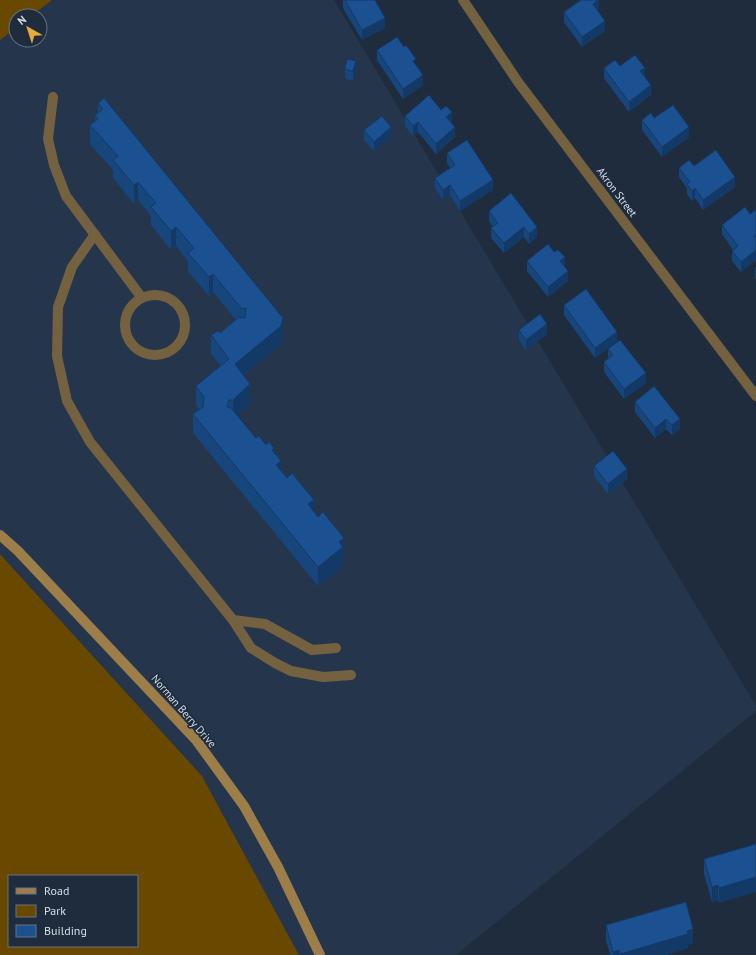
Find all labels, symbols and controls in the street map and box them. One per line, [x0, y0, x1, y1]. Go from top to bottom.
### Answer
north arrow [8, 8, 48, 48]
text: N [14, 13, 29, 28]
street label: Akron Street [594, 164, 640, 220]
street label: Norman Berry Drive [148, 672, 220, 751]
legend [8, 875, 138, 947]
text: Road [44, 883, 69, 898]
text: Park [44, 903, 66, 918]
text: Building [44, 923, 87, 938]

